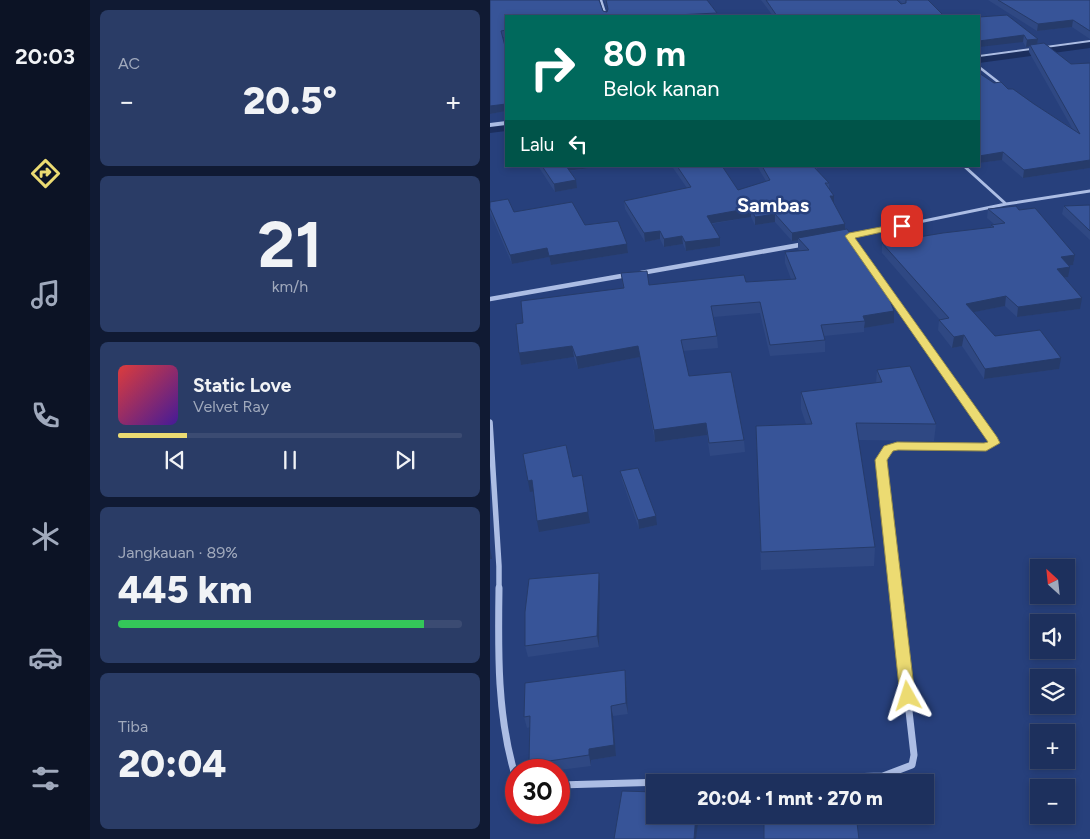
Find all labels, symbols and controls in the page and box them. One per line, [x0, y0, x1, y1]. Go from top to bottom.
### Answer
text: 80 m [603, 33, 686, 75]
icon: right [520, 35, 585, 100]
text: 20:03 [15, 43, 75, 70]
text: AC [118, 54, 140, 73]
text: Belok kanan [603, 75, 720, 102]
text: 20.5° [243, 78, 337, 124]
text: − [118, 84, 135, 118]
text: + [445, 84, 462, 118]
icon: left [564, 130, 592, 158]
text: Lalu [520, 133, 554, 156]
icon: directions [28, 156, 63, 191]
district label: Sambas [737, 193, 809, 217]
text: 21 [257, 205, 323, 283]
pin [881, 205, 923, 247]
icon: arrive [888, 212, 916, 240]
icon: music [28, 277, 63, 312]
text: km/h [272, 277, 308, 296]
text: Static Love [193, 374, 291, 397]
text: Velvet Ray [193, 397, 269, 416]
icon: phone [28, 398, 63, 433]
icon: previous [161, 446, 189, 474]
icon: pause [276, 446, 304, 474]
icon: next [391, 446, 419, 474]
icon: climate [28, 519, 63, 554]
text: Jangkauan · 89% [118, 543, 238, 562]
north arrow [1030, 559, 1075, 604]
map controls [1030, 559, 1075, 824]
text: 445 km [118, 567, 252, 613]
button: sound [1030, 614, 1075, 659]
icon: car [28, 640, 63, 675]
position arrow [881, 669, 933, 721]
button: layers [1030, 669, 1075, 714]
text: Tiba [118, 717, 148, 736]
button: + [1030, 724, 1075, 769]
text: 20:04 [118, 741, 227, 787]
speed limit sign: 30 [505, 759, 570, 824]
icon: filters [28, 761, 63, 796]
button: − [1030, 779, 1075, 824]
text: 20:04 · 1 mnt · 270 m [697, 787, 883, 810]

